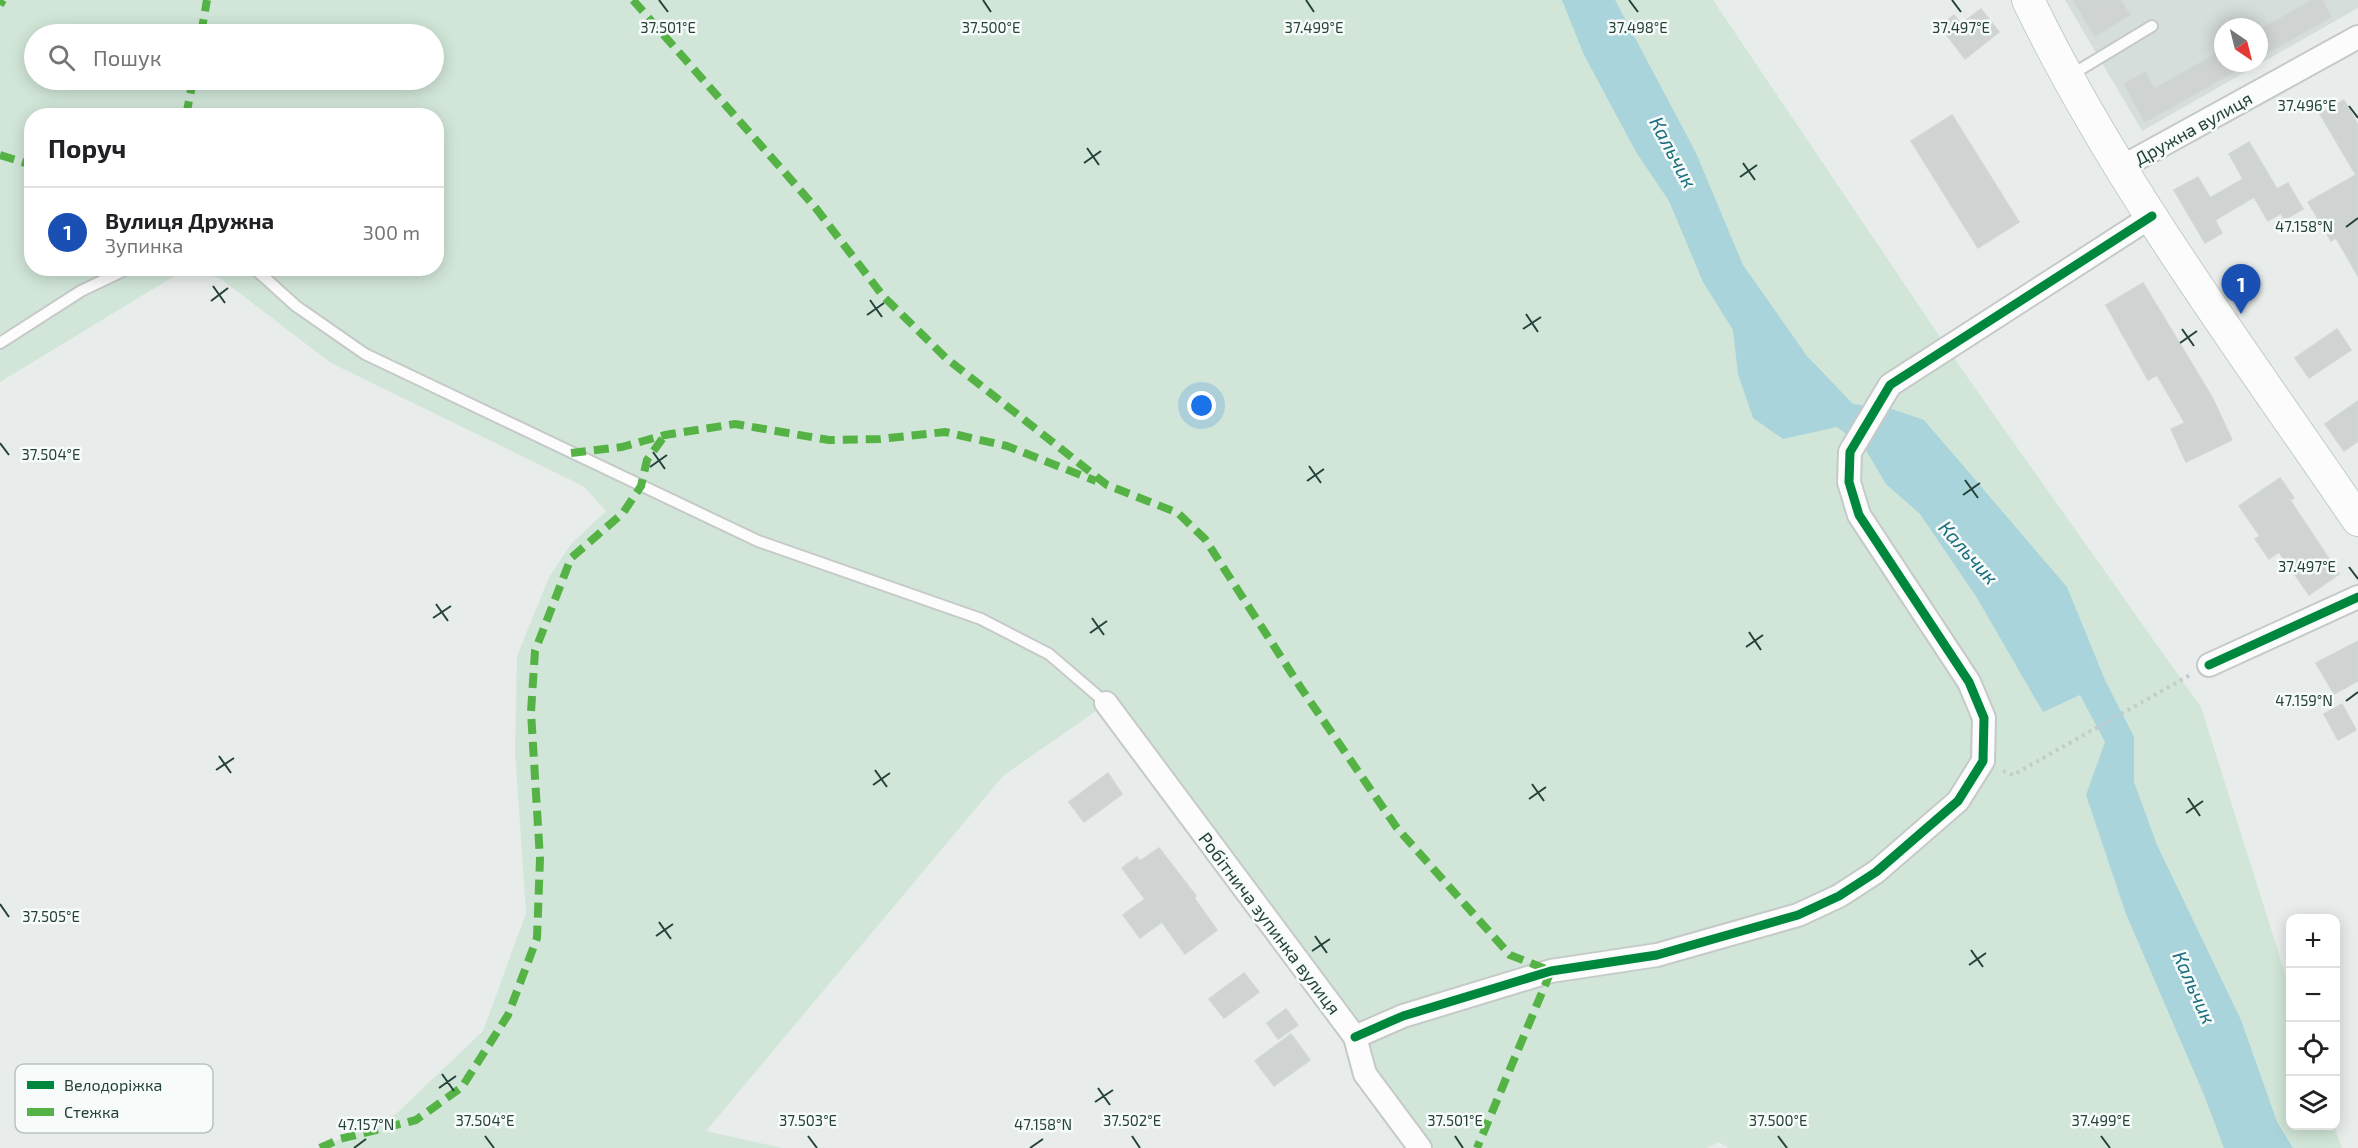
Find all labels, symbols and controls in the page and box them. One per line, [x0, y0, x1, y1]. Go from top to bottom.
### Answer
text: 37.501°E [640, 18, 696, 36]
text: 37.500°E [962, 18, 1020, 36]
text: 37.499°E [1285, 18, 1343, 36]
text: 37.498°E [1608, 18, 1668, 36]
text: 37.497°E [1932, 18, 1990, 36]
north arrow [2214, 18, 2268, 72]
search box [24, 24, 444, 90]
icon: search [45, 41, 78, 74]
text: Пошук [93, 44, 162, 70]
street label: Дружна вулиця [2130, 87, 2256, 169]
text: 37.496°E [2278, 96, 2336, 114]
water label: Кальчик [1645, 112, 1703, 192]
text: Поруч [48, 132, 126, 163]
text: Вулиця Дружна [105, 207, 274, 233]
text: 47.158°N [2275, 217, 2333, 235]
text: 1 [63, 220, 72, 244]
text: 300 m [363, 220, 420, 244]
text: Зупинка [105, 233, 183, 257]
pin: 1 [2222, 264, 2260, 314]
your location [1187, 391, 1216, 420]
text: 37.504°E [22, 445, 80, 463]
water label: Кальчик [1934, 515, 2004, 589]
text: 37.497°E [2278, 557, 2336, 575]
text: 47.159°N [2275, 691, 2333, 709]
street label: Робітнича зупинка вулиця [1194, 828, 1346, 1018]
text: 37.505°E [22, 907, 80, 925]
map controls [2286, 914, 2340, 1130]
button: + [2286, 914, 2340, 968]
water label: Кальчик [2168, 947, 2222, 1028]
button: − [2286, 968, 2340, 1022]
button: locate [2286, 1022, 2340, 1076]
legend [15, 1064, 213, 1133]
text: Велодоріжка [64, 1075, 162, 1094]
button: layers [2286, 1076, 2340, 1130]
text: Стежка [64, 1102, 119, 1121]
text: 37.504°E [456, 1111, 514, 1129]
text: 37.503°E [779, 1111, 837, 1129]
text: 37.502°E [1103, 1111, 1161, 1129]
text: 37.501°E [1427, 1111, 1483, 1129]
text: 37.500°E [1749, 1111, 1807, 1129]
text: 37.499°E [2072, 1111, 2130, 1129]
text: 47.157°N [338, 1115, 394, 1133]
text: 47.158°N [1014, 1115, 1072, 1133]

